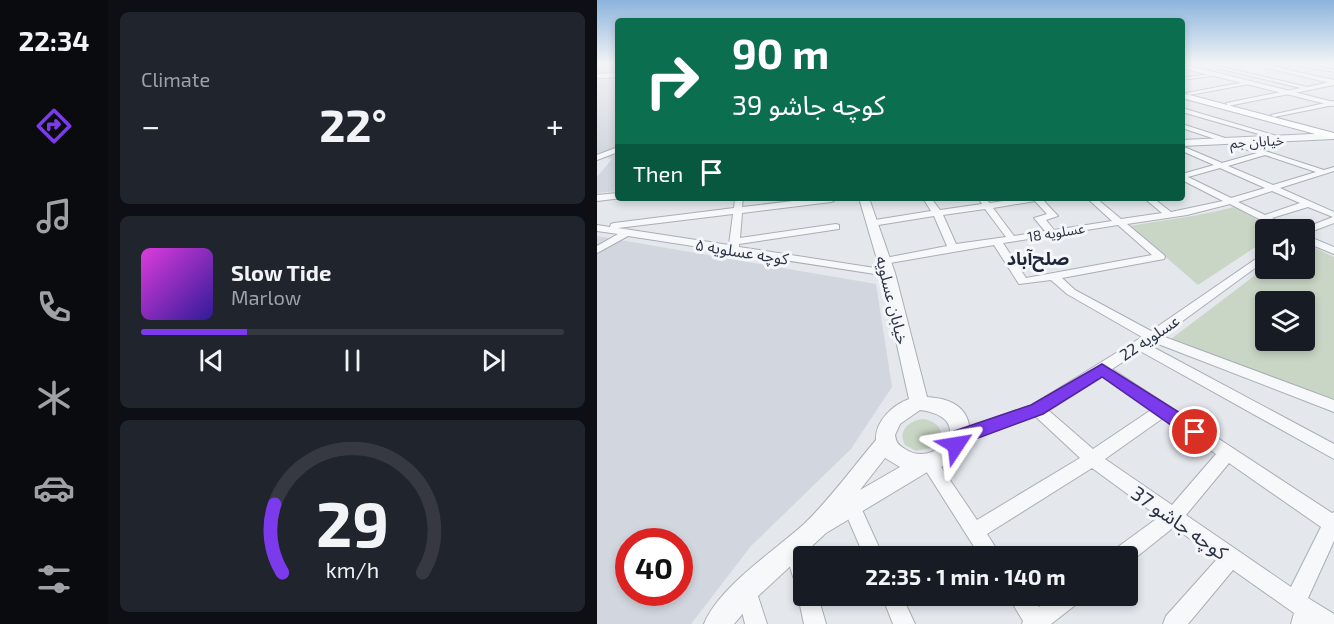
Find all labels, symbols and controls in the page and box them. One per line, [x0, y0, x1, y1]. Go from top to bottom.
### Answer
text: 22:34 [19, 24, 89, 56]
text: 90 m [732, 27, 829, 77]
icon: right [633, 42, 711, 120]
text: Climate [141, 67, 210, 91]
text: کوچه جاشو 39 [732, 88, 885, 120]
text: 22° [319, 97, 387, 151]
icon: directions [33, 105, 75, 147]
text: − [141, 105, 160, 145]
text: + [546, 105, 564, 145]
street label: خیابان جم [1229, 131, 1285, 154]
icon: arrive [695, 156, 728, 189]
text: Then [633, 160, 683, 186]
icon: music [33, 195, 75, 237]
street label: عسلویه 18 [1026, 219, 1086, 246]
map controls [1255, 219, 1315, 351]
button: sound [1255, 219, 1315, 279]
street label: کوچه عسلویه ۵ [694, 234, 790, 270]
district label: صلح‌آباد [1007, 247, 1069, 272]
street label: خیابان عسلویه [872, 254, 913, 346]
text: Slow Tide [231, 259, 331, 285]
text: Marlow [231, 285, 301, 309]
icon: phone [33, 286, 75, 328]
button: layers [1255, 291, 1315, 351]
street label: عسلویه 22 [1115, 310, 1183, 365]
icon: previous [195, 344, 228, 377]
icon: pause [336, 344, 369, 377]
icon: next [477, 344, 510, 377]
icon: climate [33, 377, 75, 419]
pin [1169, 406, 1220, 457]
position arrow [924, 413, 988, 477]
icon: arrive [1178, 415, 1211, 448]
icon: car [33, 467, 75, 509]
street label: کوچه جاشو 37 [1126, 480, 1233, 566]
text: 29 [316, 485, 389, 560]
speed limit sign: 40 [615, 528, 693, 606]
text: km/h [326, 557, 379, 582]
icon: filters [33, 558, 75, 600]
text: 22:35 · 1 min · 140 m [865, 563, 1066, 589]

